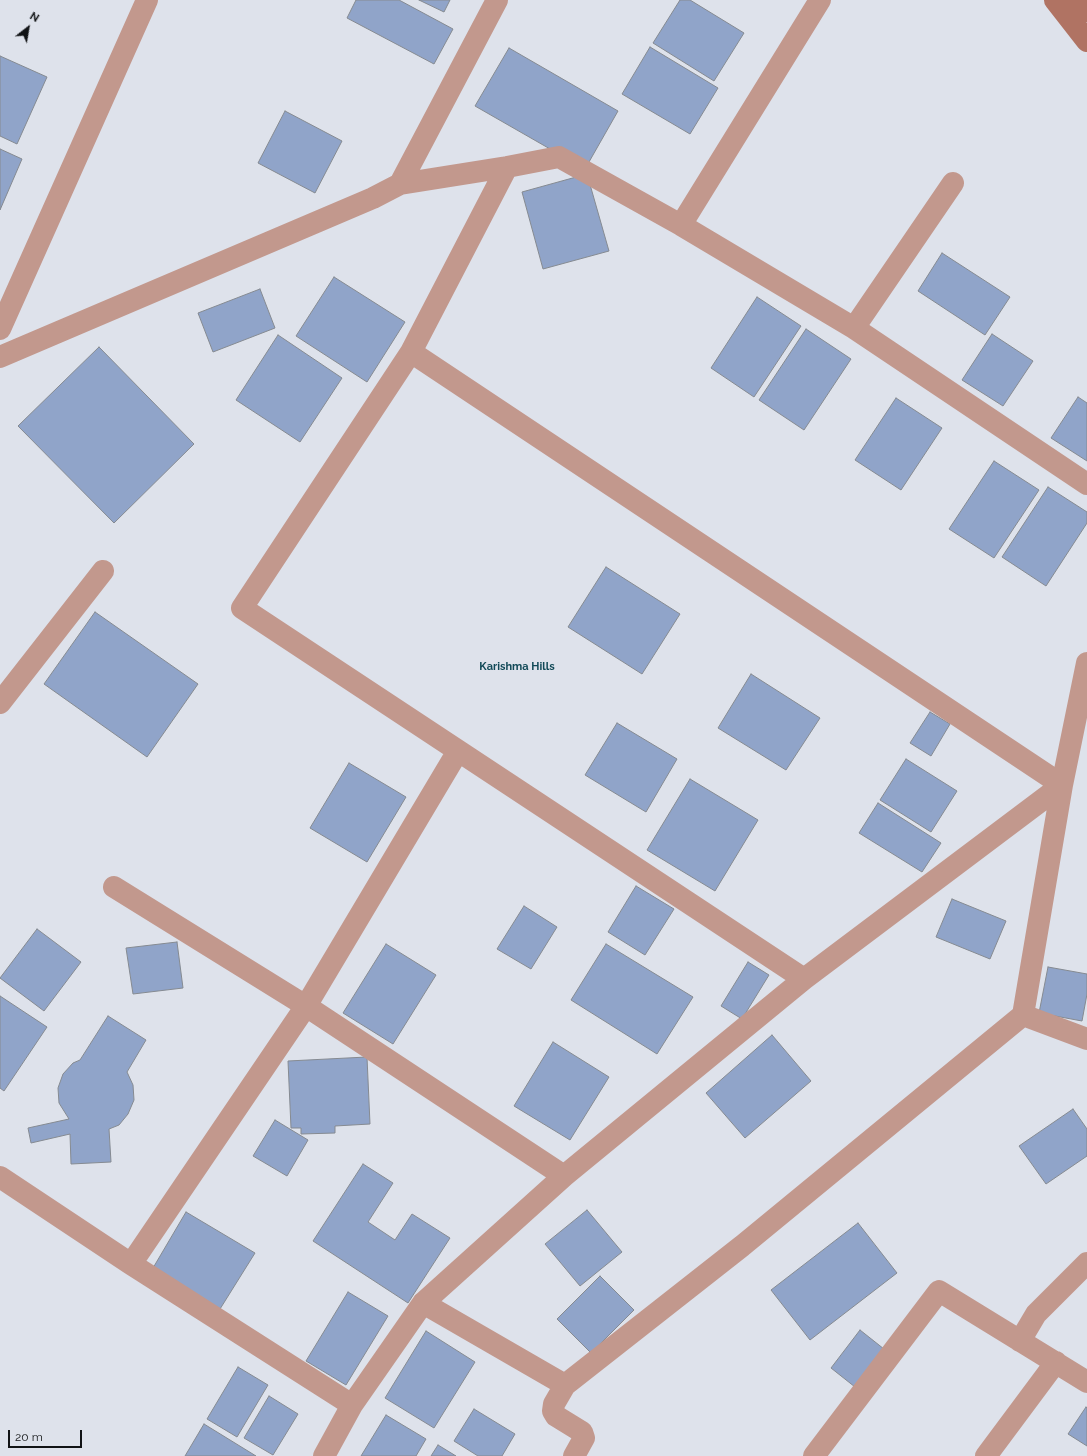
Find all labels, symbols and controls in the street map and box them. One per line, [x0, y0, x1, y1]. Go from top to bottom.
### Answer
north arrow [8, 8, 48, 48]
text: N [27, 10, 41, 25]
district label: Karishma Hills [479, 660, 555, 674]
scale bar [10, 1422, 84, 1448]
text: 20 m [15, 1430, 43, 1444]

